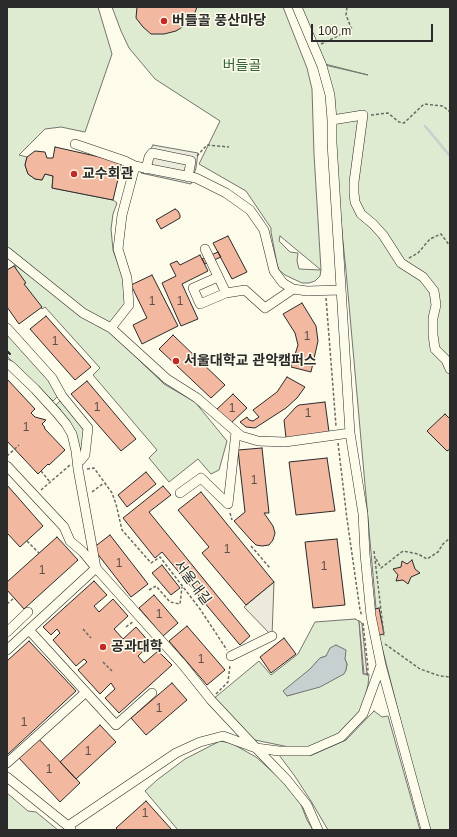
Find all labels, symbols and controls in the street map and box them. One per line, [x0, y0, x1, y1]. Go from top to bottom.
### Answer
place label: 버들골 풍산마당 [172, 13, 266, 29]
marker: 버들골 풍산마당 [159, 16, 169, 26]
scale bar [313, 16, 435, 42]
text: 100 m [318, 24, 351, 38]
park label: 버들골 [223, 58, 261, 74]
place label: 교수회관 [82, 166, 134, 182]
marker: 교수회관 [69, 169, 79, 179]
house number: 1 [149, 295, 155, 309]
house number: 1 [177, 295, 183, 309]
house number: 1 [304, 330, 310, 344]
house number: 1 [52, 335, 58, 349]
place label: 서울대학교 관악캠퍼스 [184, 353, 317, 369]
marker: 서울대학교 관악캠퍼스 [171, 356, 181, 366]
house number: 1 [94, 401, 100, 415]
house number: 1 [229, 402, 235, 416]
house number: 1 [305, 407, 311, 421]
house number: 1 [23, 421, 29, 435]
house number: 1 [251, 474, 257, 488]
house number: 1 [224, 543, 230, 557]
house number: 1 [116, 557, 122, 571]
street label: 서울대길 [170, 557, 214, 609]
house number: 1 [321, 560, 327, 574]
house number: 1 [39, 564, 45, 578]
house number: 1 [156, 608, 162, 622]
place label: 공과대학 [111, 639, 163, 655]
marker: 공과대학 [98, 642, 108, 652]
house number: 1 [198, 653, 204, 667]
house number: 1 [156, 702, 162, 716]
house number: 1 [21, 716, 27, 730]
house number: 1 [85, 745, 91, 759]
house number: 1 [46, 763, 52, 777]
house number: 1 [142, 807, 148, 821]

